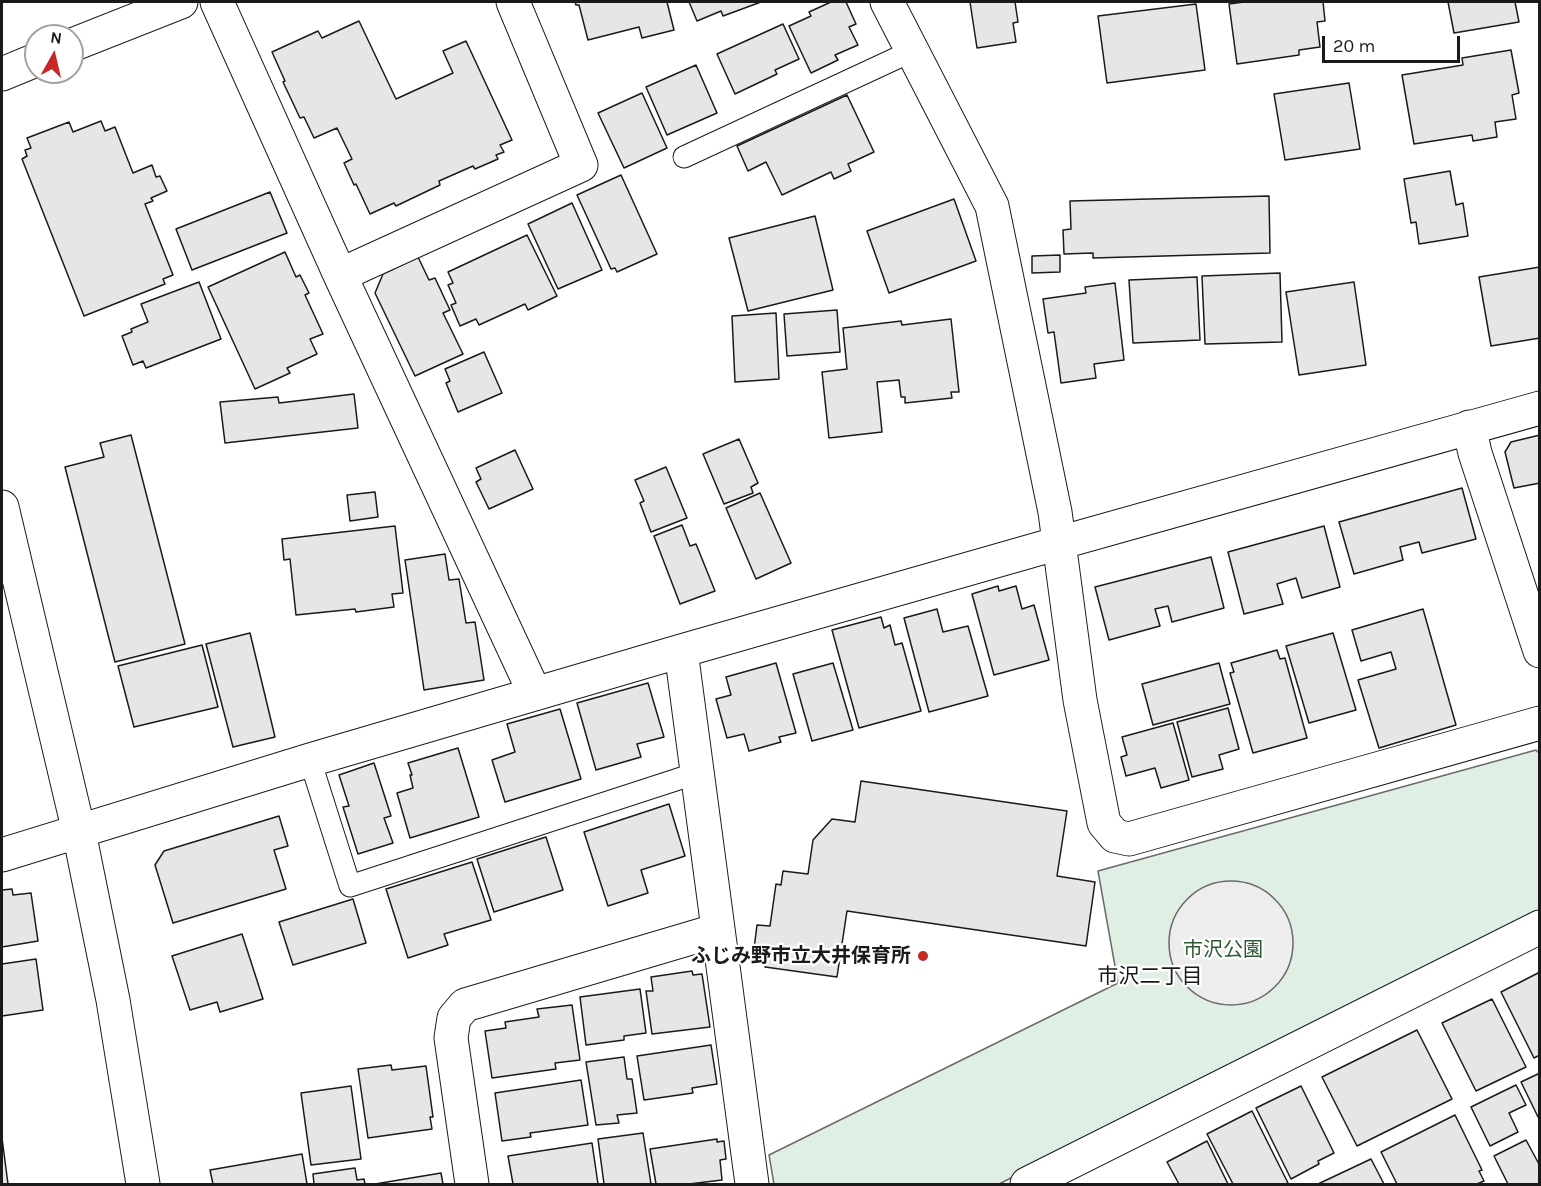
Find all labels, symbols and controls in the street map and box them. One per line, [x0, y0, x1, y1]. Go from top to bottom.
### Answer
north arrow [24, 24, 84, 84]
scale bar [1325, 24, 1463, 62]
text: N [49, 27, 63, 48]
text: 20 m [1333, 35, 1375, 57]
park label: 市沢公園 [1183, 938, 1263, 962]
place label: ふじみ野市立大井保育所 [691, 944, 911, 968]
marker: ふじみ野市立大井保育所 [916, 949, 930, 963]
district label: 市沢二丁目 [1098, 964, 1202, 990]

